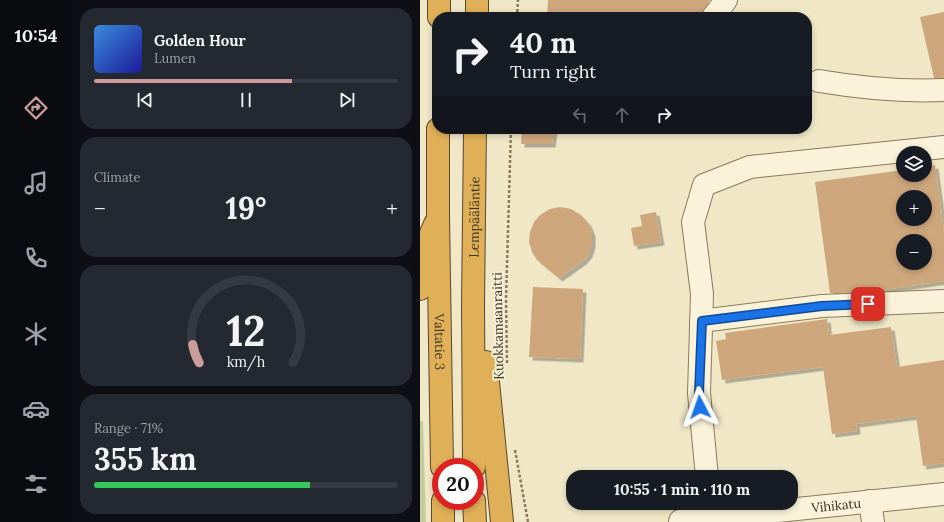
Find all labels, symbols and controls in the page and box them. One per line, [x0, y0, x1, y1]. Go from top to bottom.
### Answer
text: 10:54 [14, 24, 58, 47]
text: 40 m [510, 25, 576, 61]
icon: right [444, 28, 496, 80]
text: Golden Hour [154, 31, 246, 50]
text: Lumen [154, 50, 196, 67]
text: Turn right [510, 60, 596, 83]
icon: previous [134, 89, 156, 111]
icon: pause [235, 89, 257, 111]
icon: next [336, 89, 358, 111]
icon: directions [22, 94, 50, 122]
icon: left [569, 104, 591, 126]
icon: ahead [611, 104, 633, 126]
icon: right [653, 104, 675, 126]
map controls [896, 146, 932, 270]
button: layers [896, 146, 932, 182]
icon: music [22, 169, 50, 197]
text: Climate [94, 169, 141, 186]
street label: Lempääläntie [465, 176, 483, 258]
text: 19° [226, 189, 266, 227]
button: + [896, 190, 932, 226]
text: − [94, 194, 106, 222]
text: + [386, 194, 398, 222]
button: − [896, 234, 932, 270]
icon: phone [22, 244, 50, 272]
street label: Kuokkamaanraitti [489, 272, 507, 380]
pin [851, 287, 885, 321]
icon: arrive [857, 293, 879, 315]
text: 12 [226, 304, 266, 357]
street label: Valtatie 3 [431, 313, 449, 370]
icon: climate [22, 320, 50, 348]
text: km/h [227, 353, 266, 372]
position arrow [679, 386, 721, 428]
icon: car [22, 395, 50, 423]
text: Range · 71% [94, 420, 163, 437]
text: 355 km [94, 440, 197, 478]
speed limit sign: 20 [432, 458, 484, 510]
icon: filters [22, 470, 50, 498]
text: 10:55 · 1 min · 110 m [614, 480, 750, 499]
street label: Vihikatu [810, 494, 862, 516]

